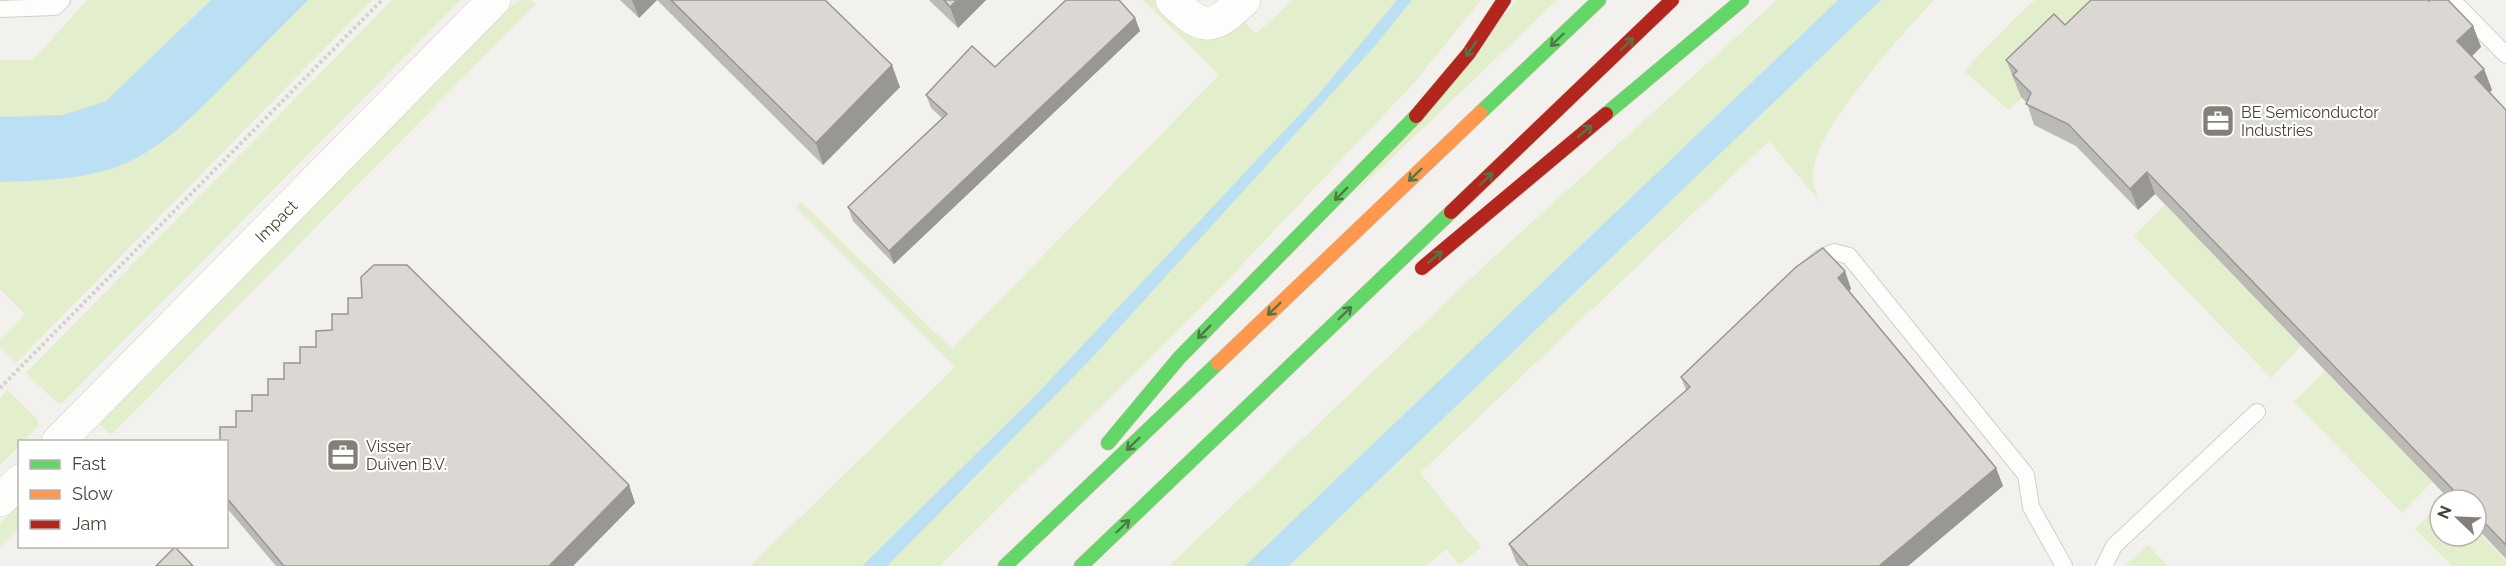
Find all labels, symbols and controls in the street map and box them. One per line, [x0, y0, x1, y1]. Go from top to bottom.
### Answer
one-way arrow [1549, 33, 1564, 48]
one-way arrow [1619, 36, 1634, 51]
one-way arrow [1465, 40, 1477, 56]
office icon: BE Semiconductor Industries [2200, 103, 2236, 139]
place label: BE Semiconductor Industries [2241, 103, 2379, 140]
one-way arrow [1577, 125, 1593, 138]
one-way arrow [1408, 168, 1423, 182]
one-way arrow [1479, 171, 1494, 186]
one-way arrow [1334, 186, 1349, 201]
street label: Impact [251, 196, 302, 246]
one-way arrow [1427, 250, 1443, 263]
one-way arrow [1267, 302, 1282, 317]
one-way arrow [1338, 306, 1353, 321]
one-way arrow [1197, 325, 1212, 340]
office icon: Visser Duiven B.V. [325, 437, 361, 473]
place label: Visser Duiven B.V. [366, 437, 447, 474]
one-way arrow [1126, 437, 1141, 451]
legend [18, 440, 228, 548]
text: Fast [72, 453, 106, 474]
text: Slow [72, 483, 113, 504]
north arrow [2428, 488, 2488, 548]
text: N [2434, 503, 2456, 522]
text: Jam [72, 513, 107, 534]
one-way arrow [1115, 519, 1130, 533]

